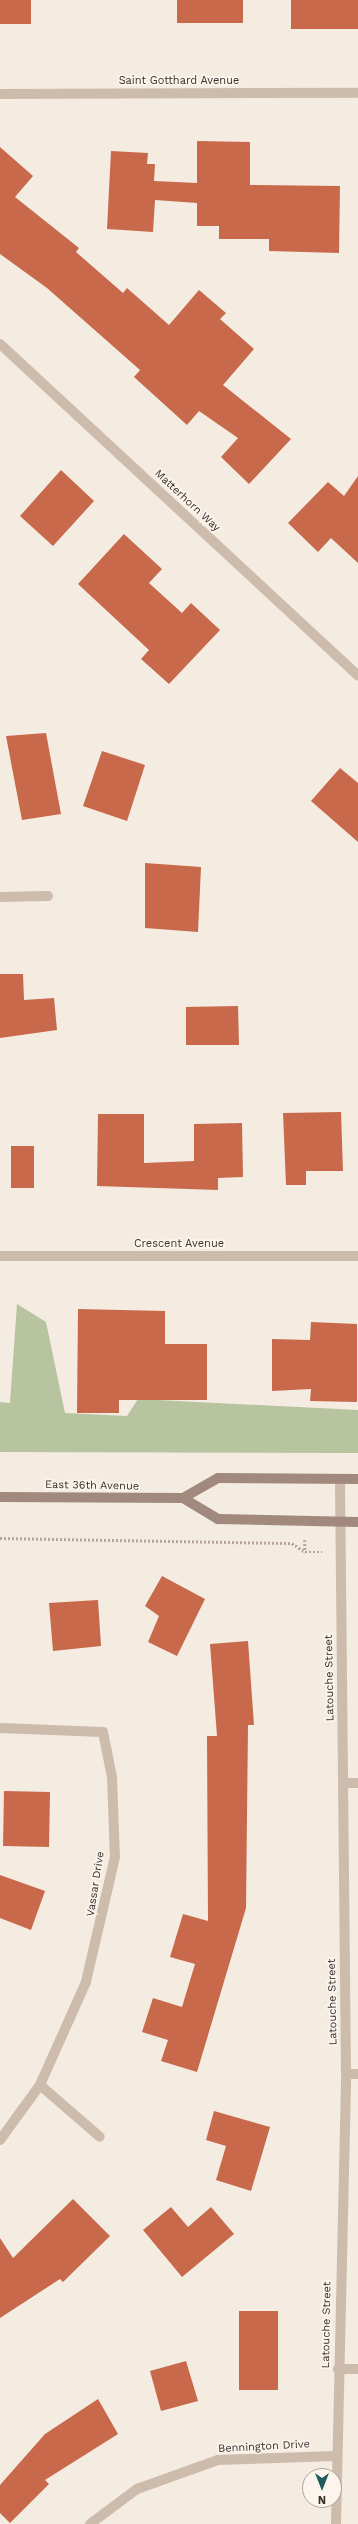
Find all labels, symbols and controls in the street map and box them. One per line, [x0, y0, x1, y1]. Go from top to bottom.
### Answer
street label: Saint Gotthard Avenue [118, 74, 240, 88]
street label: Matterhorn Way [151, 467, 223, 535]
street label: Crescent Avenue [134, 1237, 224, 1251]
street label: East 36th Avenue [45, 1479, 139, 1493]
street label: Latouche Street [323, 1635, 337, 1721]
street label: Vassar Drive [84, 1850, 108, 1918]
street label: Latouche Street [326, 1959, 340, 2045]
street label: Latouche Street [320, 2282, 334, 2368]
street label: Bennington Drive [218, 2438, 310, 2456]
north arrow [302, 2468, 342, 2508]
text: N [318, 2493, 326, 2506]

